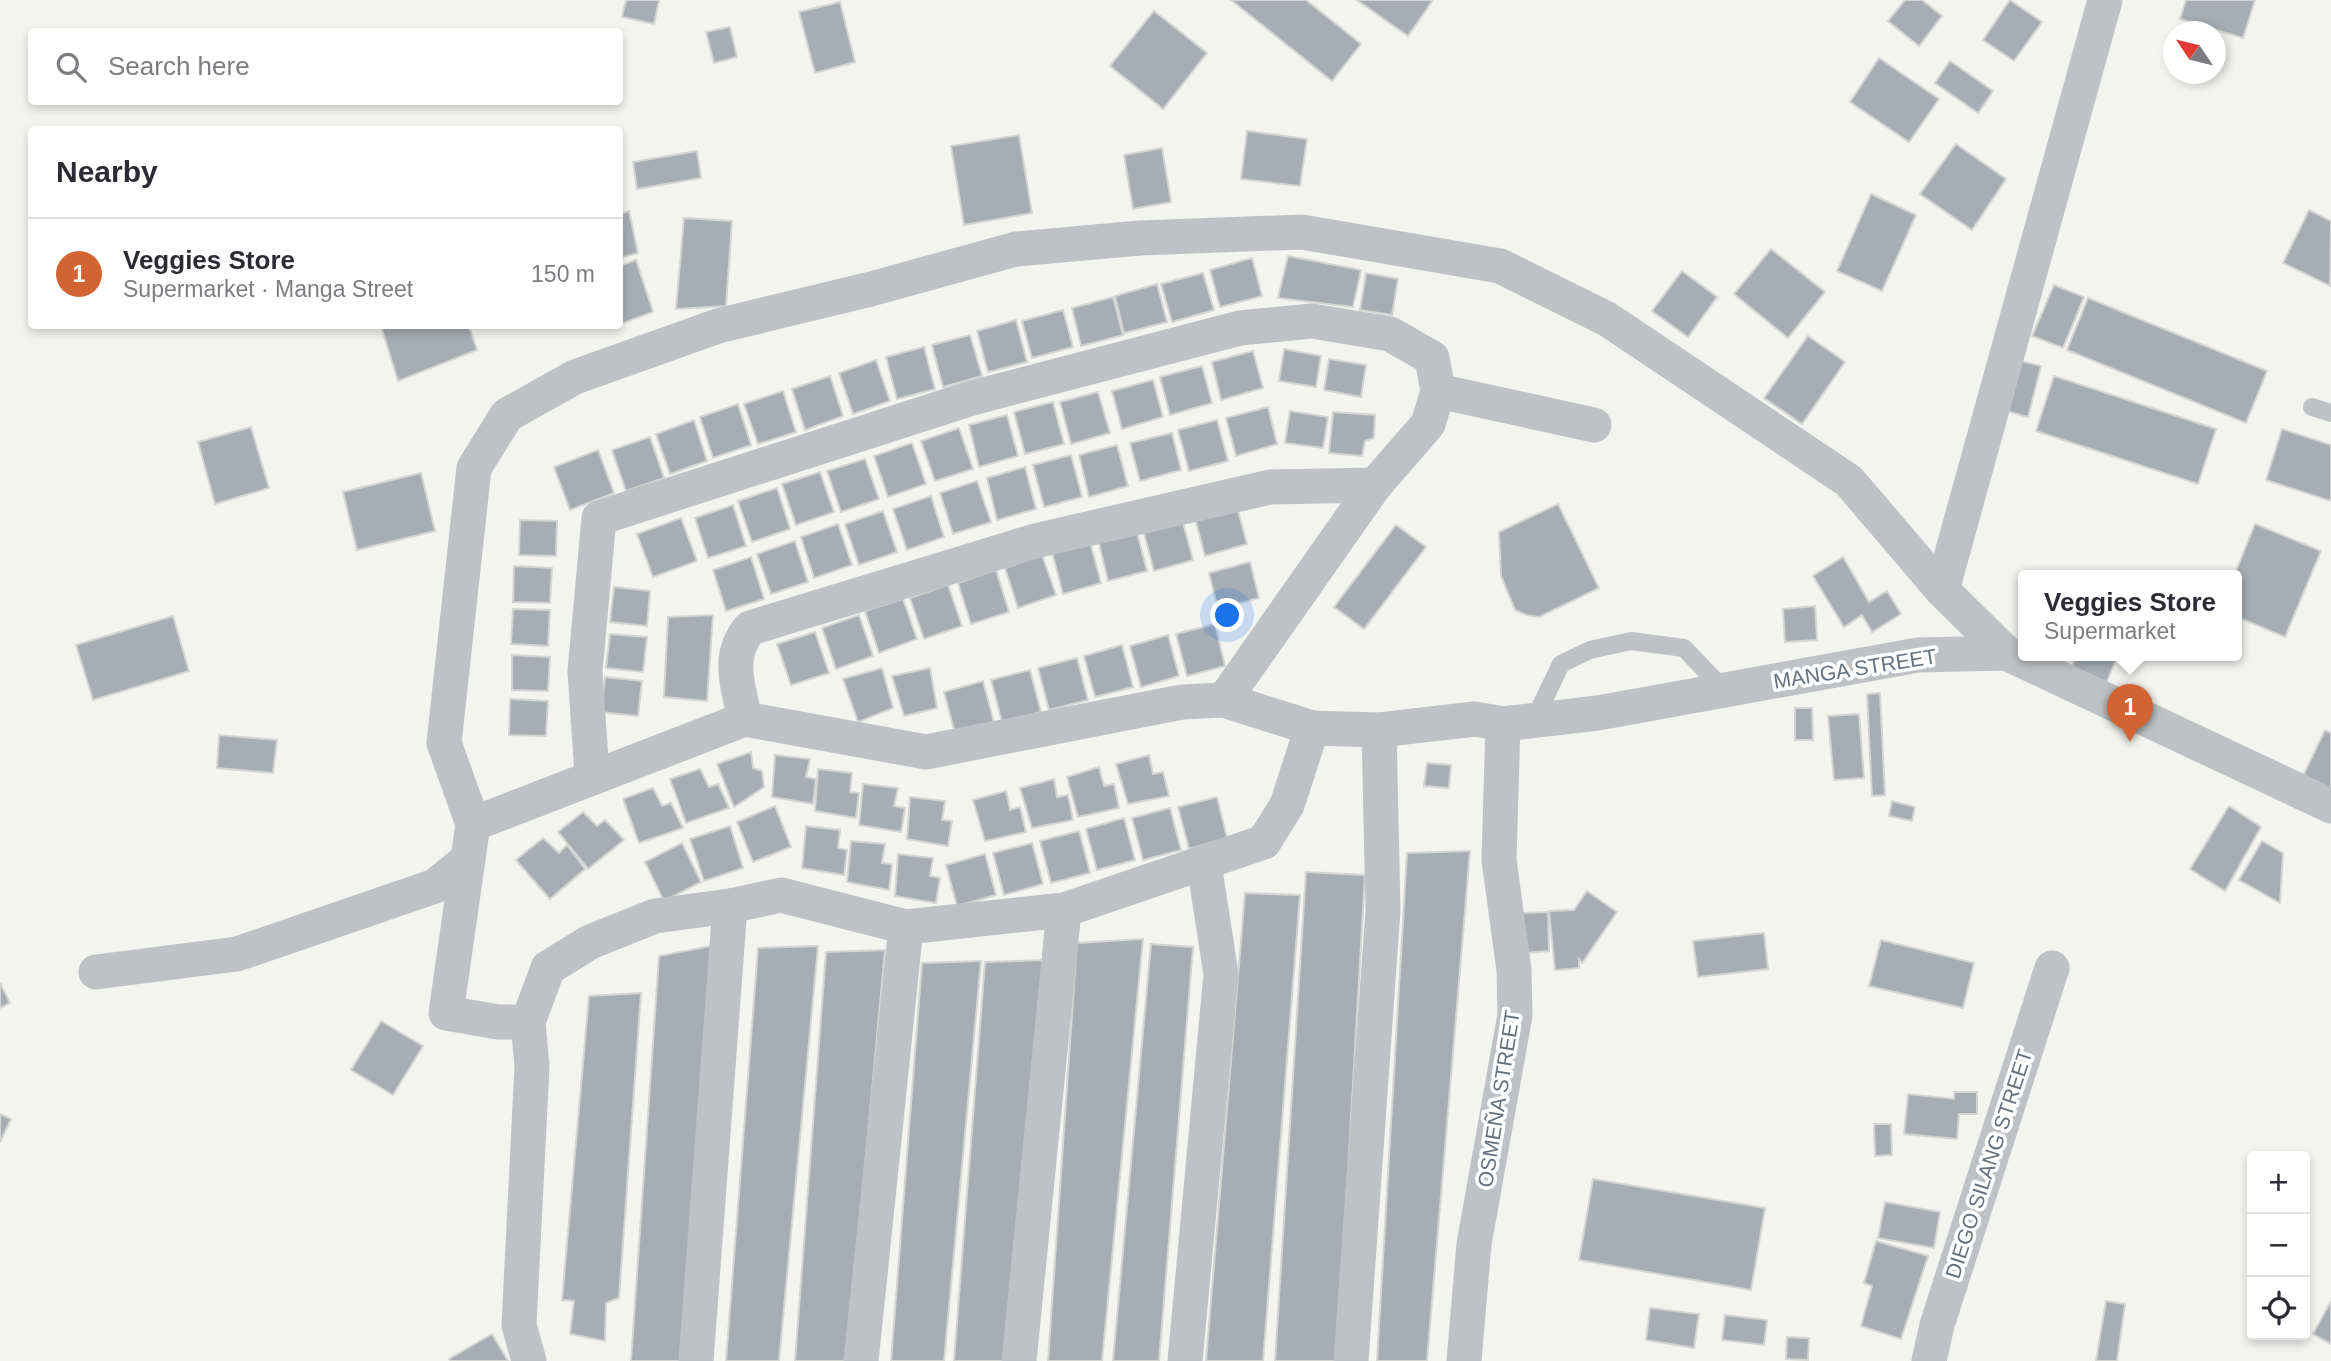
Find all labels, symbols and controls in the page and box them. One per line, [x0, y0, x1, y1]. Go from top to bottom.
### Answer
north arrow [2163, 21, 2226, 84]
search box [28, 28, 623, 105]
icon: search [52, 48, 90, 86]
text: Search here [108, 51, 250, 81]
text: Nearby [56, 155, 158, 188]
text: Veggies Store [123, 245, 295, 275]
text: 1 [73, 261, 85, 287]
text: 150 m [531, 261, 595, 287]
text: Supermarket · Manga Street [123, 276, 413, 302]
popup [2018, 570, 2242, 661]
text: Veggies Store [2044, 587, 2216, 617]
your location [1210, 598, 1244, 632]
text: Supermarket [2044, 618, 2176, 644]
street label: MANGA STREET [1772, 644, 1938, 693]
pin: 1 [2107, 684, 2153, 742]
street label: OSMEÑA STREET [1473, 1009, 1524, 1189]
street label: DIEGO SILANG STREET [1941, 1046, 2036, 1281]
map controls [2247, 1151, 2310, 1340]
button: + [2247, 1151, 2310, 1214]
button: − [2247, 1214, 2310, 1277]
button: locate [2247, 1277, 2310, 1340]

